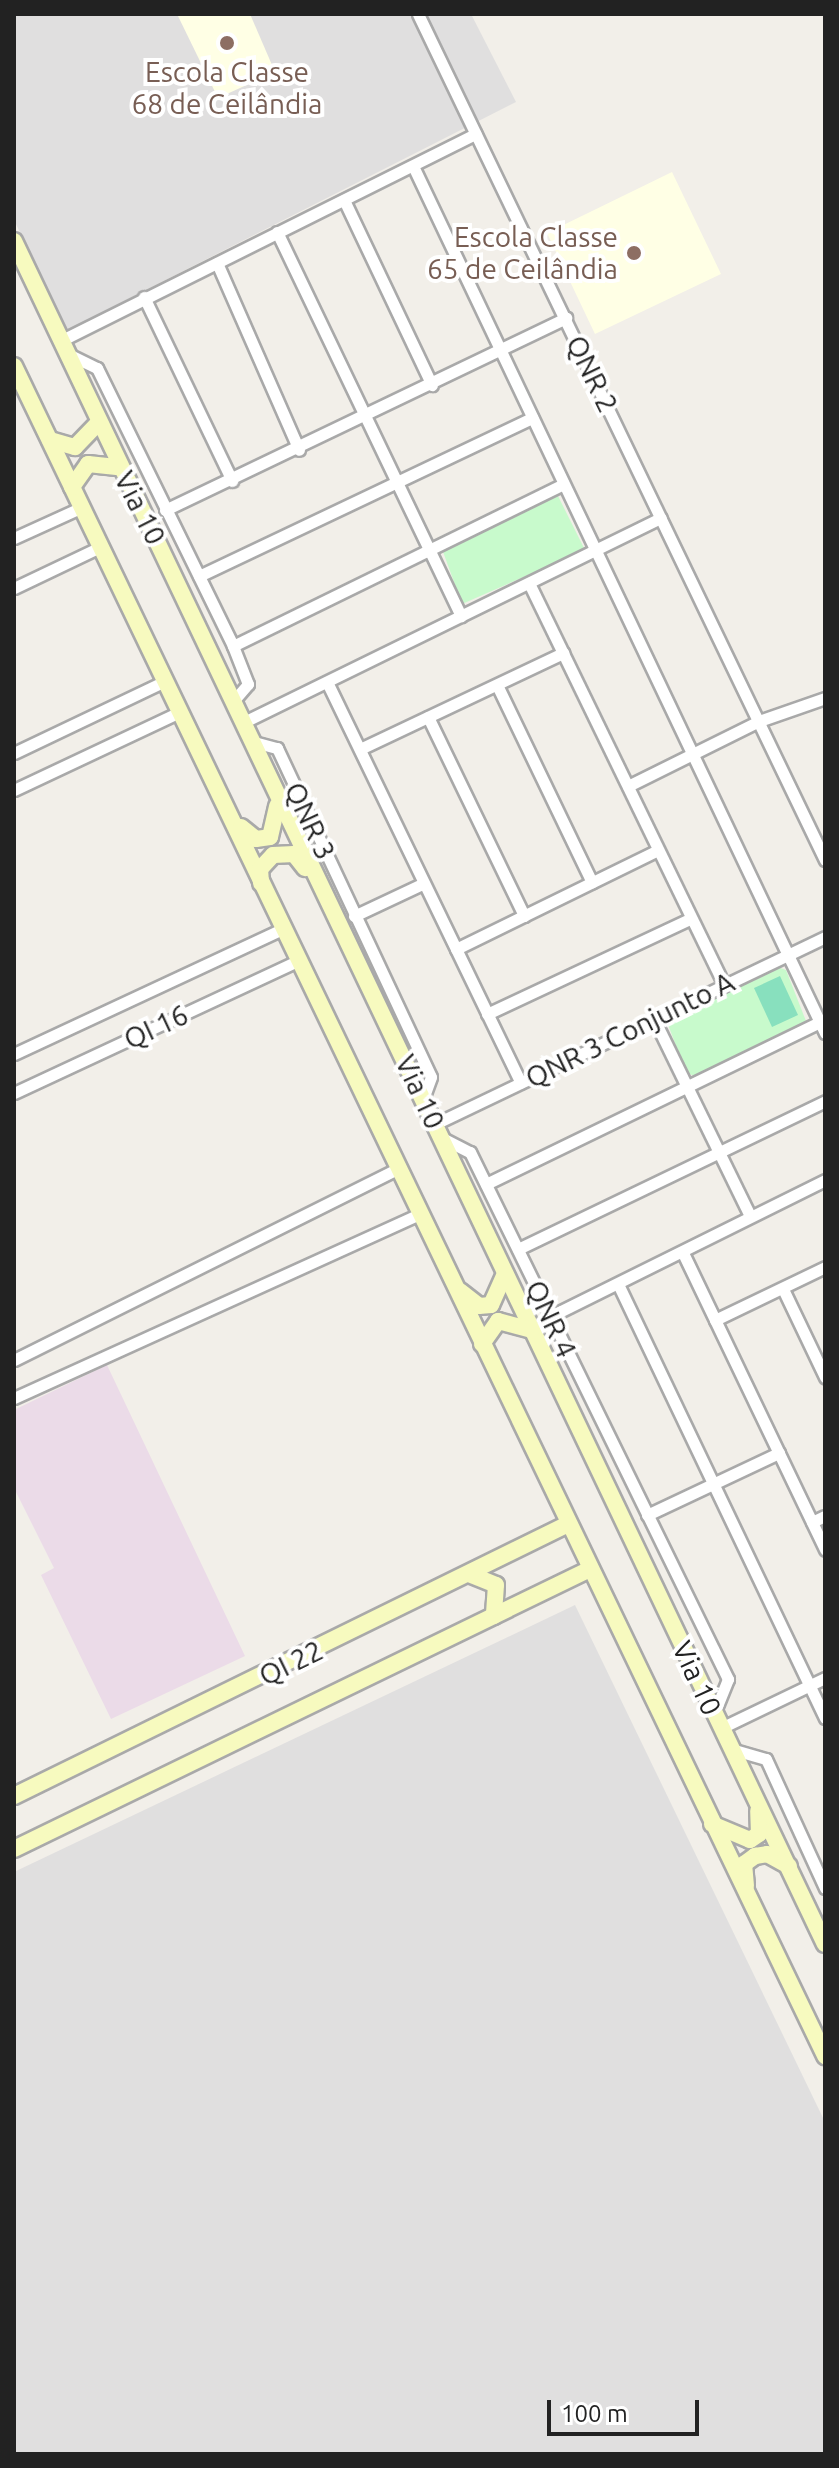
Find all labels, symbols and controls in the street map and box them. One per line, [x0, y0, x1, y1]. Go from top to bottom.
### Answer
marker: Escola Classe 68 de Ceilândia [218, 34, 236, 52]
place label: Escola Classe 68 de Ceilândia [132, 55, 322, 121]
place label: Escola Classe 65 de Ceilândia [427, 220, 618, 286]
marker: Escola Classe 65 de Ceilândia [625, 244, 643, 262]
street label: QNR 2 [559, 330, 625, 418]
street label: Via 10 [107, 466, 173, 550]
street label: QNR 3 [278, 777, 342, 865]
street label: QNR 3 Conjunto A [520, 965, 740, 1095]
street label: QI 16 [119, 998, 193, 1056]
street label: Via 10 [388, 1050, 452, 1134]
street label: QNR 4 [519, 1275, 583, 1363]
street label: QI 22 [254, 1633, 328, 1693]
street label: Via 10 [665, 1636, 729, 1720]
scale bar [551, 2384, 703, 2434]
text: 100 m [561, 2400, 628, 2427]

